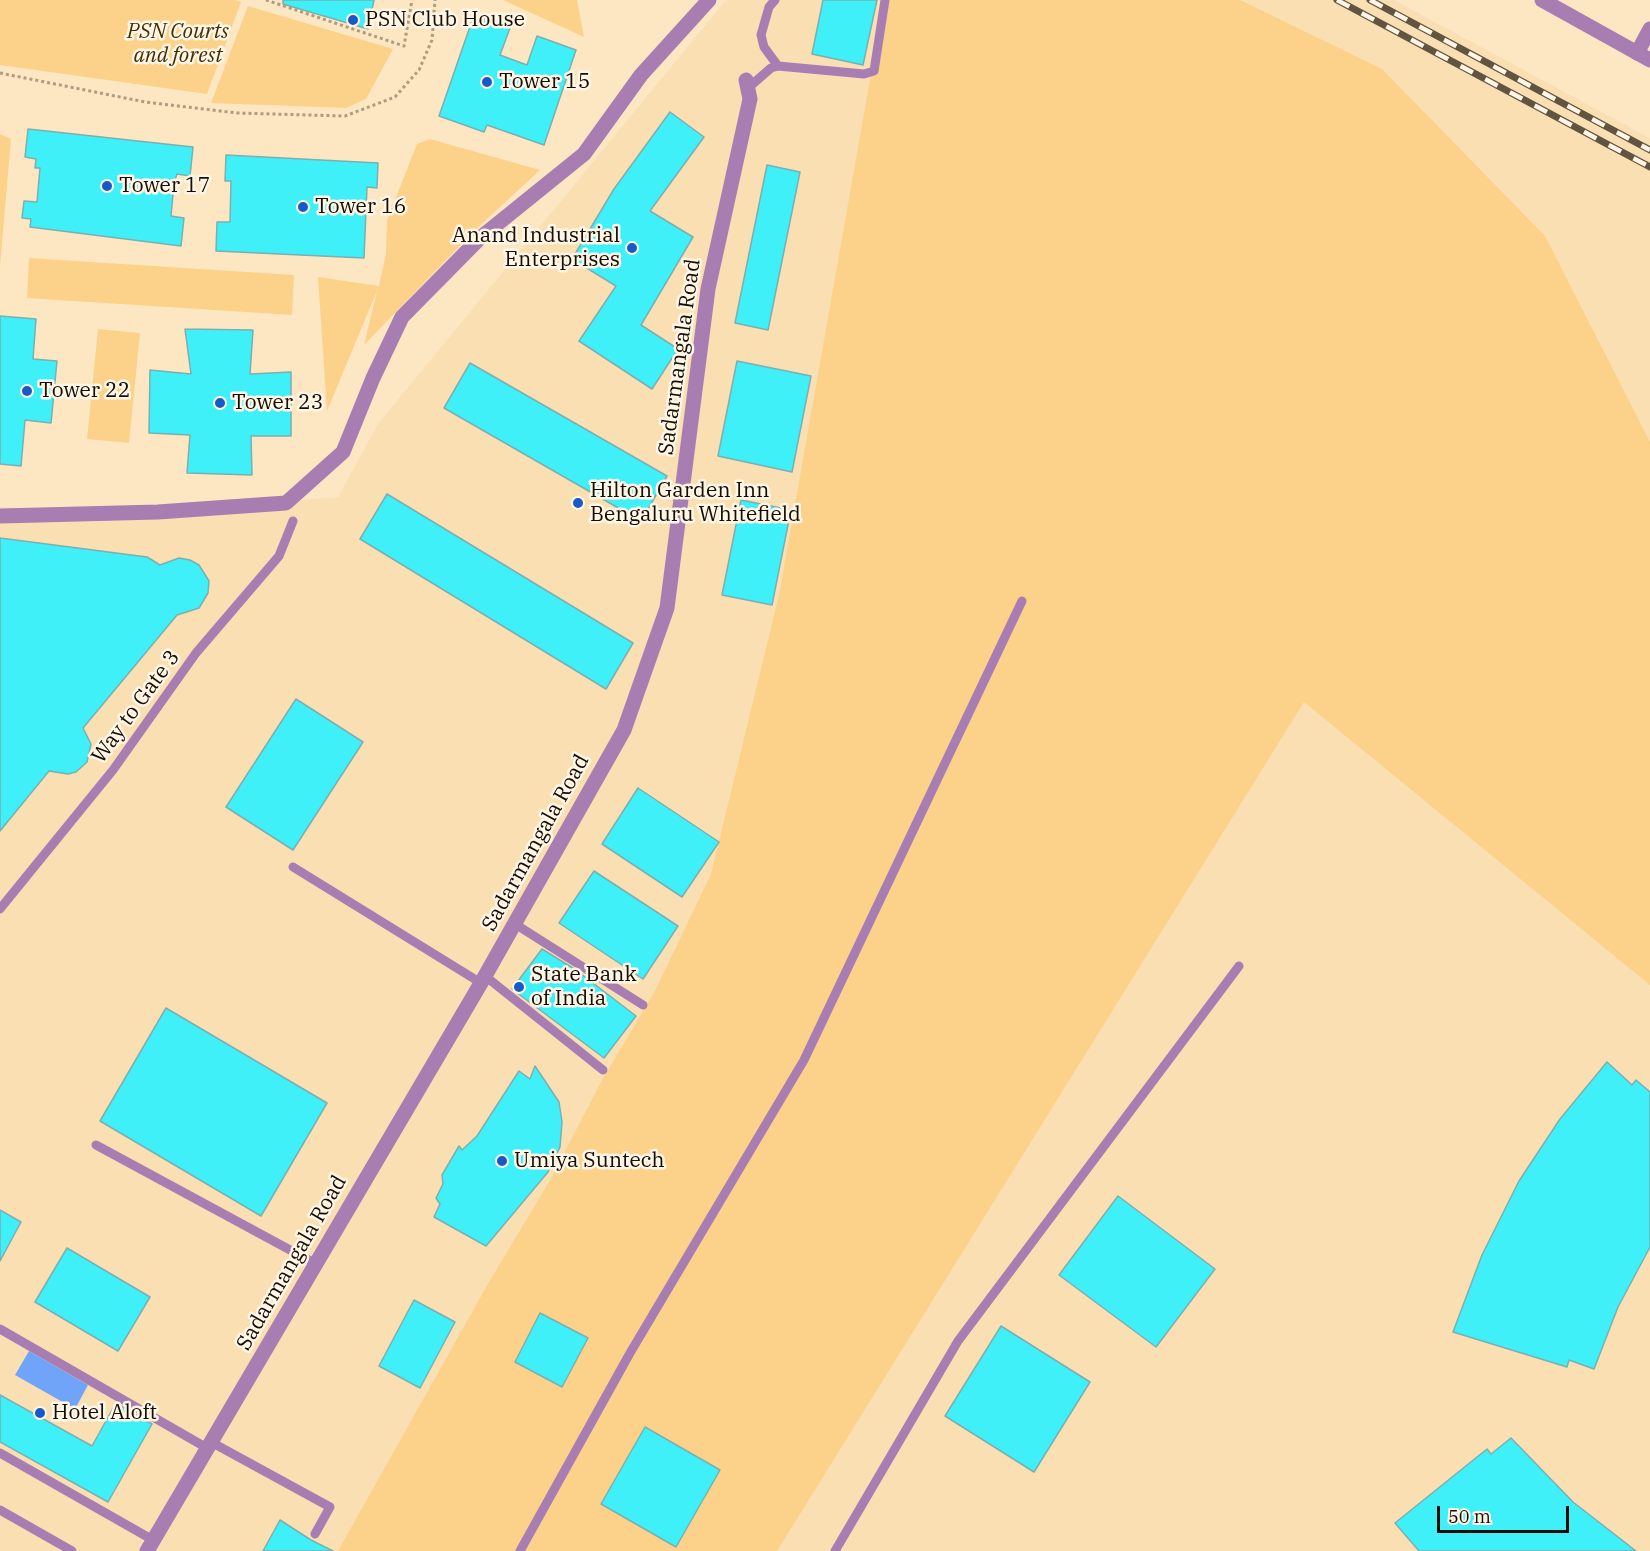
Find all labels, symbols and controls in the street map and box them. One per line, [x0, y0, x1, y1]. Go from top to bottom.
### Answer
place label: PSN Club House [365, 7, 525, 33]
marker: PSN Club House [346, 13, 360, 27]
park label: PSN Courts and forest [127, 19, 229, 69]
place label: Tower 15 [499, 69, 590, 95]
marker: Tower 15 [480, 75, 494, 89]
place label: Tower 17 [119, 173, 210, 199]
marker: Tower 17 [100, 179, 114, 193]
place label: Tower 16 [315, 194, 406, 220]
marker: Tower 16 [296, 200, 310, 214]
place label: Anand Industrial Enterprises [452, 223, 620, 273]
marker: Anand Industrial Enterprises [625, 241, 639, 255]
street label: Sadarmangala Road [654, 257, 706, 457]
place label: Tower 22 [39, 378, 130, 404]
marker: Tower 22 [20, 384, 34, 398]
place label: Tower 23 [232, 390, 323, 416]
marker: Tower 23 [213, 396, 227, 410]
place label: Hilton Garden Inn Bengaluru Whitefield [590, 478, 801, 528]
marker: Hilton Garden Inn Bengaluru Whitefield [571, 496, 585, 510]
street label: Way to Gate 3 [87, 646, 185, 768]
street label: Sadarmangala Road [477, 750, 595, 936]
place label: State Bank of India [531, 962, 637, 1012]
marker: State Bank of India [512, 980, 526, 994]
place label: Umiya Suntech [514, 1148, 665, 1174]
marker: Umiya Suntech [495, 1154, 509, 1168]
street label: Sadarmangala Road [232, 1171, 352, 1355]
place label: Hotel Aloft [52, 1400, 157, 1426]
marker: Hotel Aloft [33, 1406, 47, 1420]
scale bar [1440, 1494, 1572, 1532]
text: 50 m [1448, 1505, 1491, 1528]

